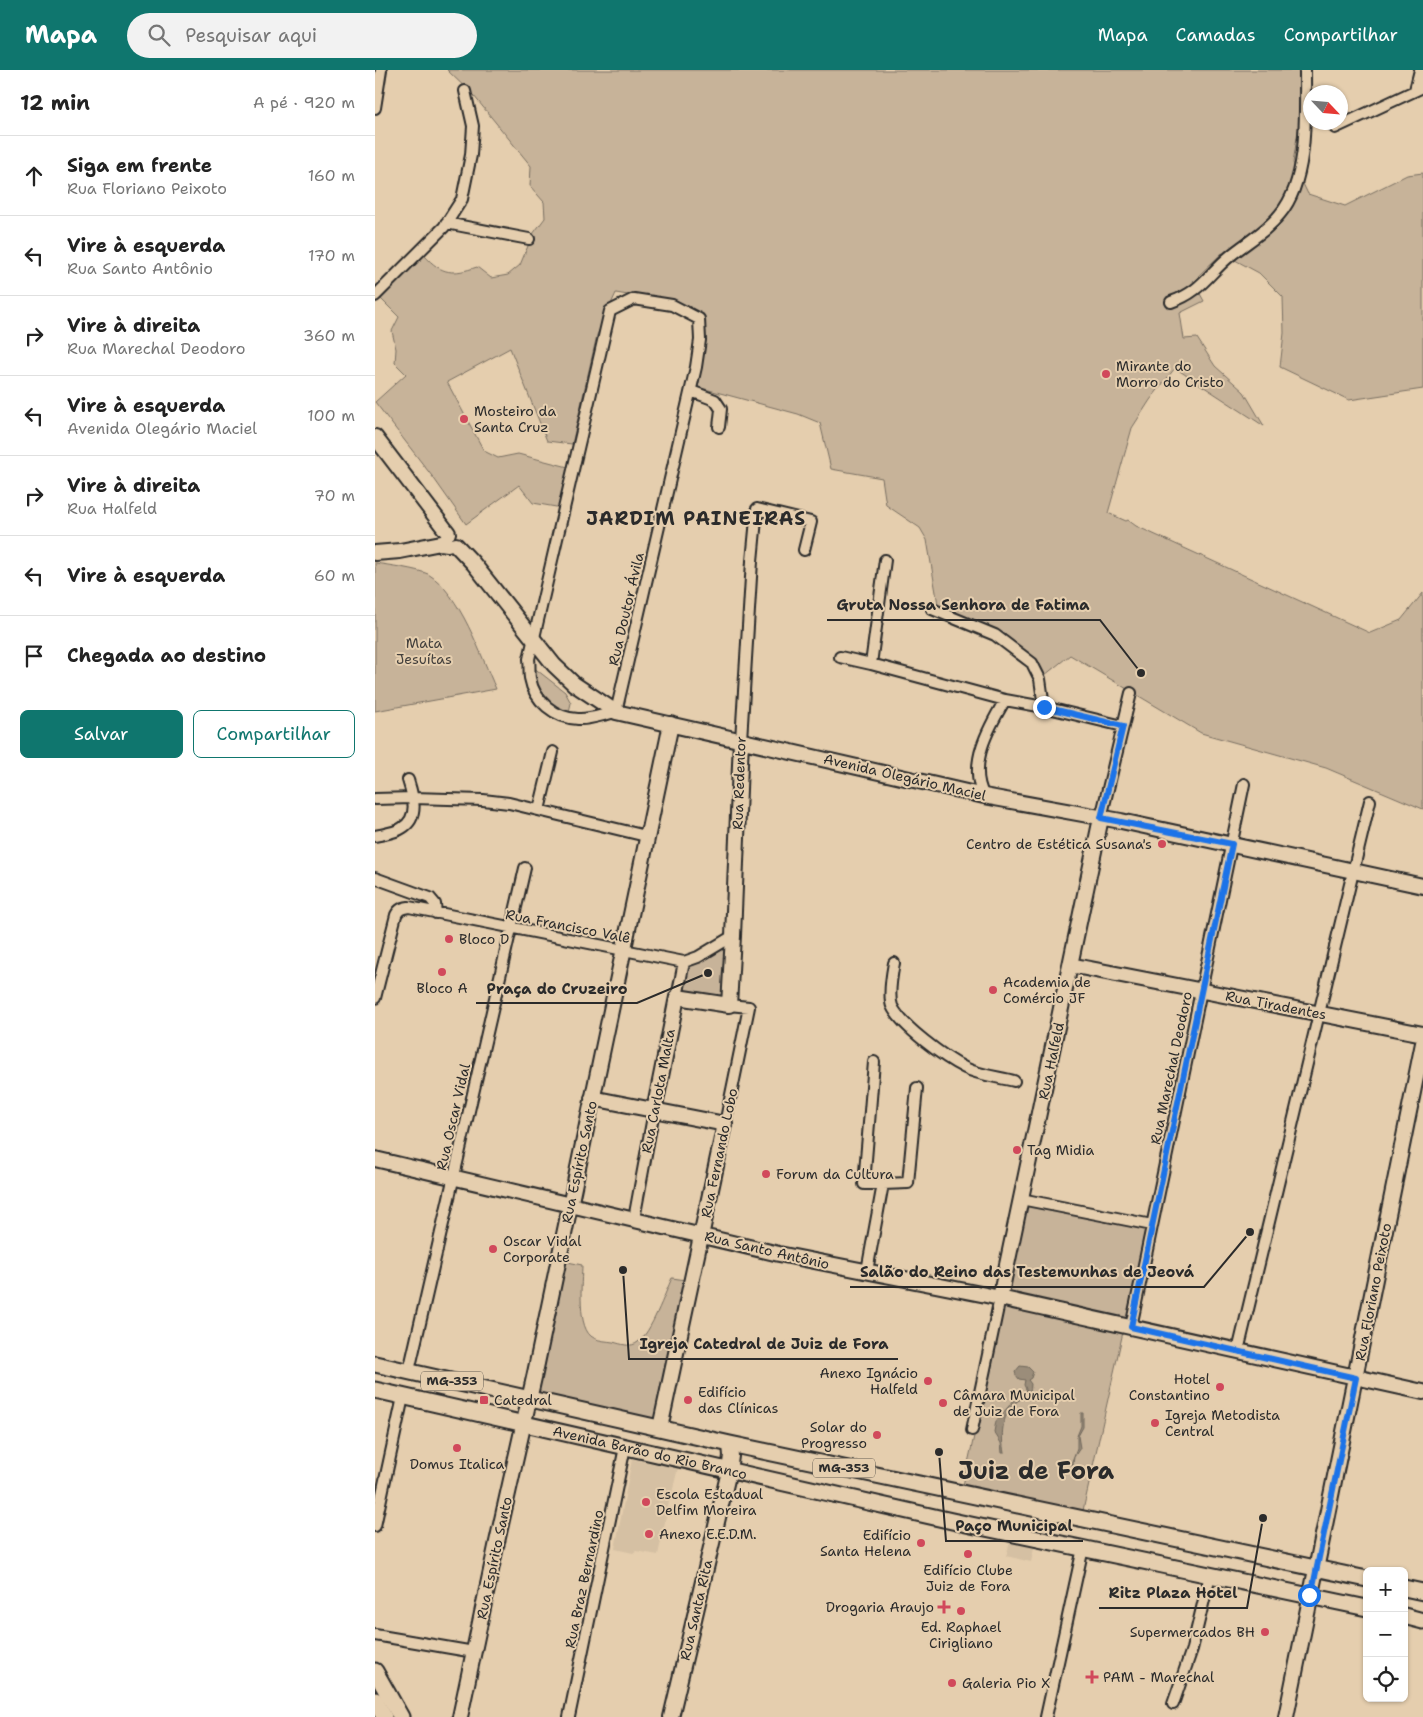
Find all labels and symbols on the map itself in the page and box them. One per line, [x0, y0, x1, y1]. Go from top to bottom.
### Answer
north arrow [1303, 85, 1348, 130]
place label: Mirante do Morro do Cristo [1116, 357, 1224, 391]
marker: Mirante do Morro do Cristo [1100, 368, 1112, 380]
place label: Mosteiro da Santa Cruz [474, 402, 556, 436]
marker: Mosteiro da Santa Cruz [458, 413, 470, 425]
district label: JARDIM PAINEIRAS [586, 506, 806, 531]
street label: Rua Doutor Ávila [604, 550, 648, 667]
callout: Gruta Nossa Senhora de Fatima [827, 590, 1100, 620]
text: Gruta Nossa Senhora de Fatima [837, 595, 1090, 615]
park label: Mata Jesuítas [396, 634, 452, 668]
route end [1033, 696, 1056, 719]
street label: Rua Redentor [728, 736, 750, 830]
street label: Avenida Olegário Maciel [822, 750, 989, 805]
place label: Centro de Estética Susana's [966, 835, 1152, 853]
marker: Centro de Estética Susana's [1156, 838, 1168, 850]
street label: Rua Francisco Valê [504, 905, 632, 947]
place label: Bloco D [459, 930, 509, 948]
marker: Bloco D [443, 933, 455, 945]
marker: Bloco A [436, 966, 448, 978]
callout: Praça do Cruzeiro [476, 973, 637, 1003]
place label: Academia de Comércio JF [1003, 973, 1091, 1007]
place label: Bloco A [416, 979, 468, 997]
text: Praça do Cruzeiro [487, 979, 628, 999]
marker: Academia de Comércio JF [987, 984, 999, 996]
street label: Rua Tiradentes [1224, 986, 1328, 1024]
street label: Rua Marechal Deodoro [1146, 990, 1196, 1146]
street label: Rua Halfeld [1034, 1020, 1068, 1101]
street label: Rua Carlota Malta [637, 1027, 679, 1155]
street label: Rua Oscar Vidal [432, 1061, 474, 1172]
street label: Rua Fernando Lobo [696, 1087, 742, 1219]
street label: Rua Espírito Santo [557, 1099, 601, 1225]
place label: Tag Midia [1027, 1141, 1095, 1159]
marker: Tag Midia [1011, 1144, 1023, 1156]
place label: Forum da Cultura [776, 1165, 894, 1183]
marker: Forum da Cultura [760, 1168, 772, 1180]
street label: Rua Floriano Peixoto [1351, 1222, 1395, 1362]
street label: Rua Santo Antônio [703, 1227, 831, 1273]
place label: Oscar Vidal Corporate [503, 1232, 582, 1266]
marker: Oscar Vidal Corporate [487, 1243, 499, 1255]
callout: Salão do Reino das Testemunhas de Jeová [850, 1257, 1204, 1287]
text: Salão do Reino das Testemunhas de Jeová [860, 1262, 1195, 1282]
callout: Igreja Catedral de Juiz de Fora [629, 1329, 898, 1359]
text: Igreja Catedral de Juiz de Fora [640, 1334, 889, 1354]
place label: Anexo Ignácio Halfeld [819, 1364, 918, 1398]
place label: Hotel Constantino [1129, 1370, 1211, 1404]
road number: MG-353 [421, 1372, 483, 1390]
marker: Anexo Ignácio Halfeld [922, 1375, 934, 1387]
marker: Hotel Constantino [1214, 1381, 1226, 1393]
place label: Edifício das Clínicas [698, 1383, 778, 1417]
place label: Câmara Municipal de Juiz de Fora [953, 1386, 1076, 1420]
place label: Catedral [494, 1391, 553, 1409]
marker: Catedral [478, 1394, 490, 1406]
marker: Edifício das Clínicas [682, 1394, 694, 1406]
marker: Câmara Municipal de Juiz de Fora [937, 1397, 949, 1409]
place label: Igreja Metodista Central [1165, 1406, 1280, 1440]
marker: Igreja Metodista Central [1149, 1417, 1161, 1429]
place label: Solar do Progresso [801, 1418, 867, 1452]
street label: Avenida Barão do Rio Branco [551, 1422, 749, 1483]
marker: Solar do Progresso [871, 1429, 883, 1441]
marker: Domus Italica [451, 1442, 463, 1454]
place label: Domus Italica [410, 1455, 504, 1473]
district label: Juiz de Fora [958, 1455, 1115, 1487]
road number: MG-353 [813, 1459, 875, 1478]
place label: Escola Estadual Delfim Moreira [656, 1485, 764, 1519]
street label: Rua Espírito Santo [472, 1495, 516, 1621]
marker: Escola Estadual Delfim Moreira [640, 1496, 652, 1508]
street label: Rua Braz Bernardino [561, 1508, 607, 1650]
callout: Paço Municipal [946, 1511, 1083, 1541]
text: Paço Municipal [955, 1516, 1073, 1536]
place label: Anexo E.E.D.M. [659, 1525, 757, 1543]
place label: Edifício Santa Helena [820, 1526, 911, 1560]
marker: Anexo E.E.D.M. [643, 1528, 655, 1540]
marker: Edifício Santa Helena [915, 1537, 927, 1549]
marker: Edifício Clube Juiz de Fora [962, 1548, 974, 1560]
street label: Rua Santa Rita [676, 1558, 716, 1662]
place label: Edifício Clube Juiz de Fora [923, 1561, 1013, 1595]
callout: Ritz Plaza Hotel [1099, 1578, 1247, 1608]
text: Ritz Plaza Hotel [1109, 1583, 1237, 1603]
route start [1298, 1584, 1321, 1607]
place label: Drogaria Araujo [826, 1598, 934, 1616]
marker: Drogaria Araujo [938, 1601, 950, 1613]
marker: Ed. Raphael Cirigliano [955, 1605, 967, 1617]
place label: Ed. Raphael Cirigliano [921, 1618, 1002, 1652]
place label: Supermercados BH [1130, 1623, 1255, 1641]
marker: Supermercados BH [1259, 1626, 1271, 1638]
place label: PAM - Marechal [1103, 1668, 1215, 1686]
marker: PAM - Marechal [1085, 1670, 1099, 1684]
place label: Galeria Pio X [962, 1674, 1050, 1692]
marker: Galeria Pio X [946, 1677, 958, 1689]

